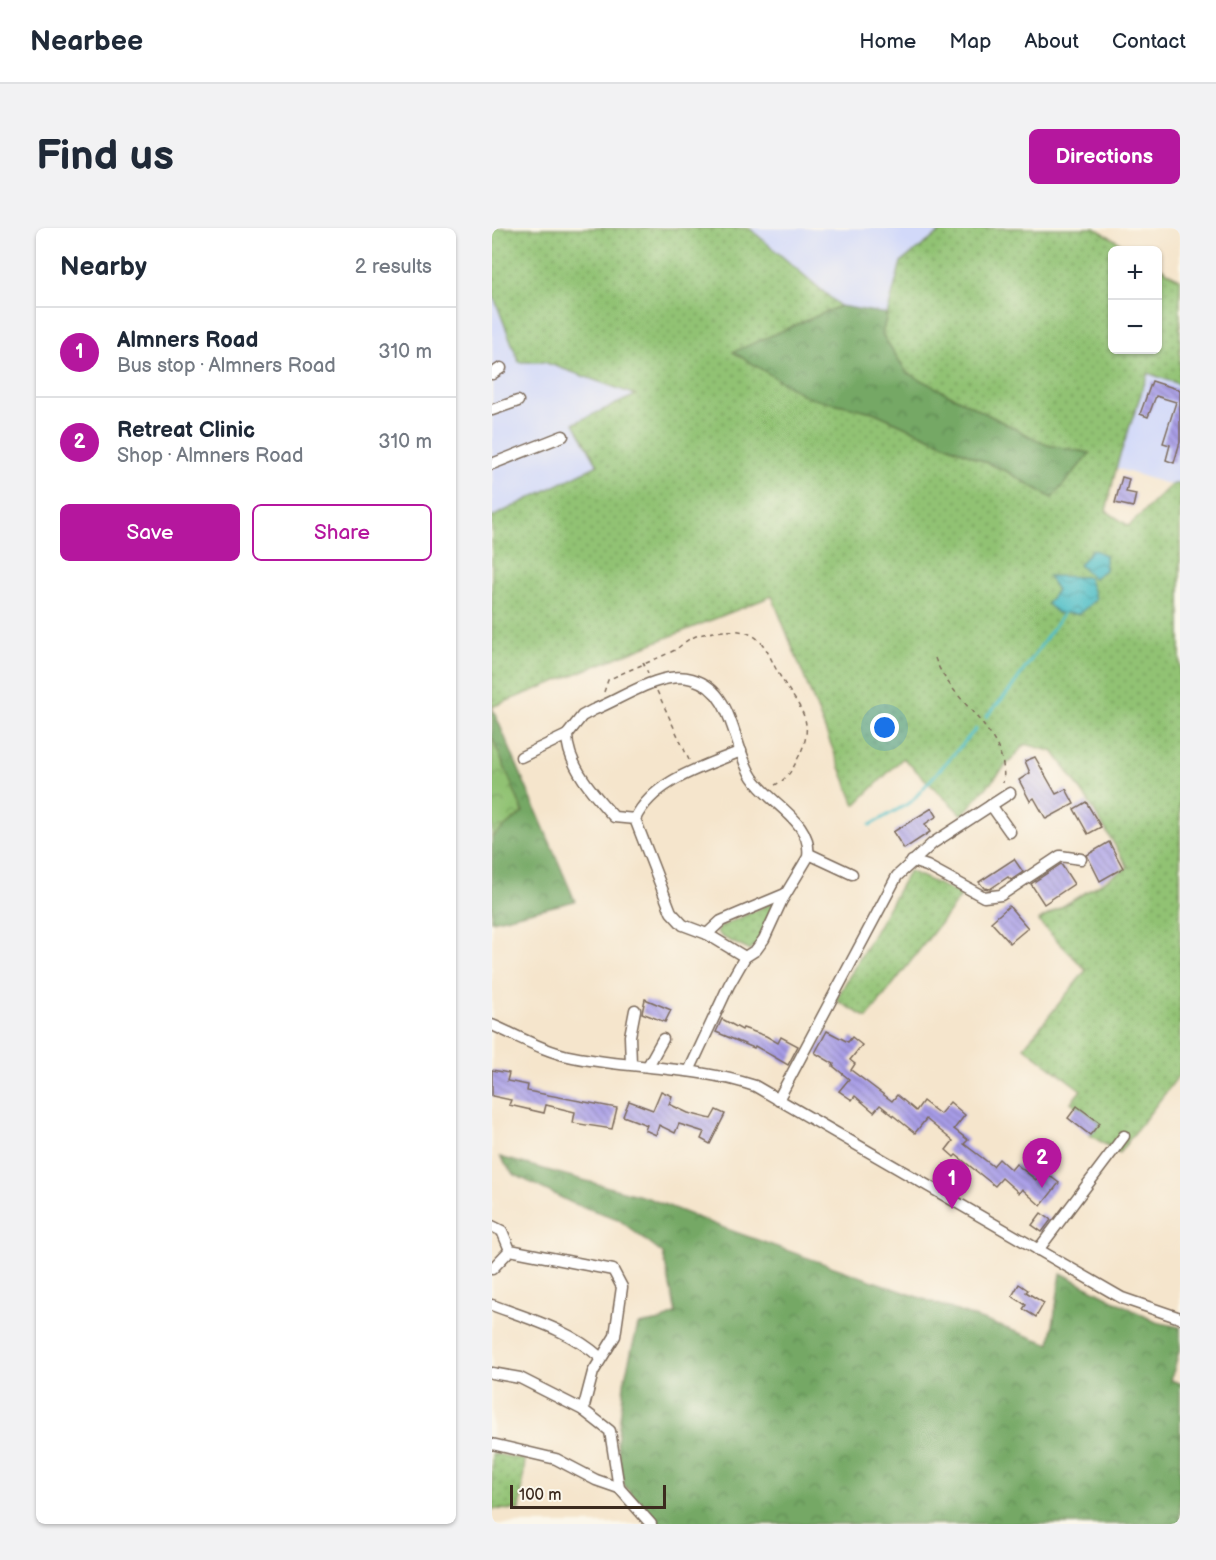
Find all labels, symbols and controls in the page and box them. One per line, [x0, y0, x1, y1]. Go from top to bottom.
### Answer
text: Nearbee [30, 25, 143, 58]
text: Home [859, 29, 916, 54]
text: Map [949, 29, 991, 54]
text: About [1024, 29, 1079, 54]
text: Contact [1112, 29, 1186, 54]
button: Directions [1029, 129, 1180, 184]
text: Find us [36, 131, 174, 182]
map controls [1108, 246, 1162, 354]
button: + [1108, 246, 1162, 300]
text: Nearby [60, 252, 147, 283]
text: 2 results [355, 255, 432, 279]
button: − [1108, 300, 1162, 354]
text: Almners Road [117, 327, 258, 354]
text: 1 [75, 340, 84, 364]
text: 310 m [378, 340, 432, 364]
text: Bus stop · Almners Road [117, 354, 336, 378]
text: Retreat Clinic [117, 417, 255, 444]
text: 2 [74, 430, 85, 454]
text: 310 m [378, 430, 432, 454]
text: Shop · Almners Road [117, 444, 303, 468]
button: Save [60, 504, 240, 561]
button: Share [252, 504, 432, 561]
your location [870, 713, 899, 742]
pin: 2 [1022, 1138, 1062, 1188]
pin: 1 [932, 1160, 972, 1209]
scale bar [510, 1482, 666, 1510]
text: 100 m [519, 1486, 562, 1505]

